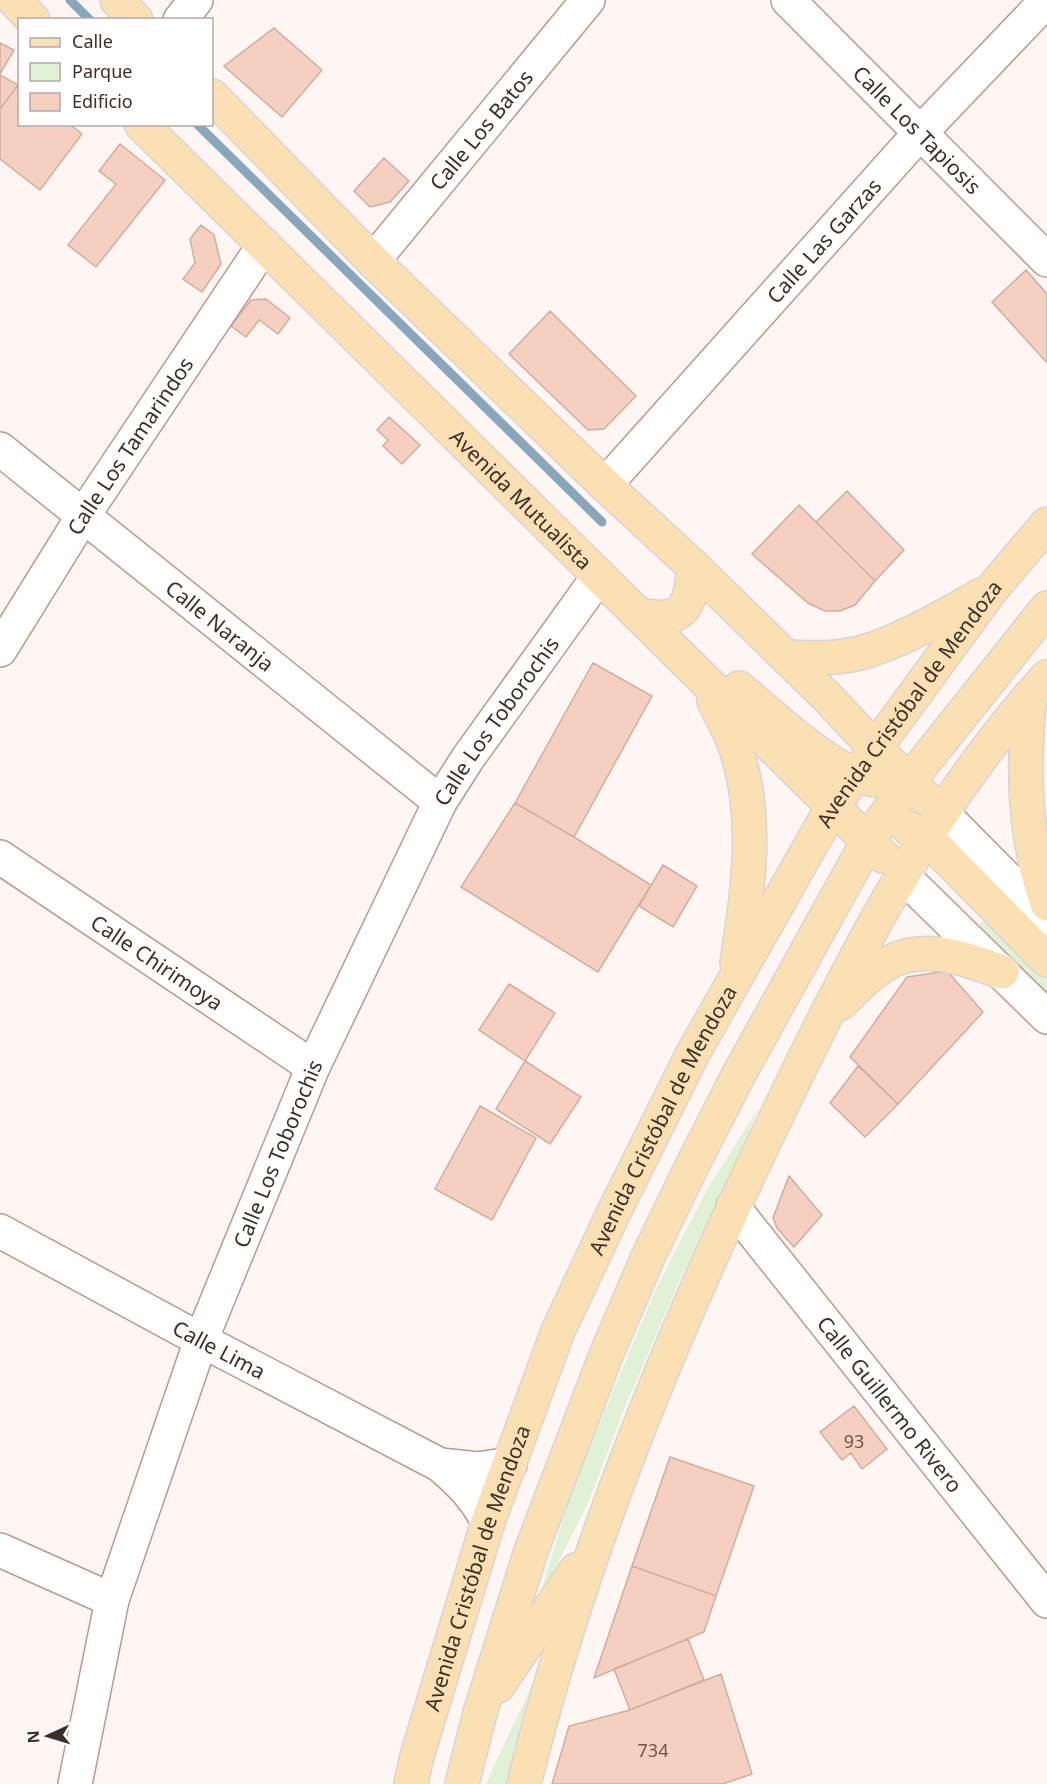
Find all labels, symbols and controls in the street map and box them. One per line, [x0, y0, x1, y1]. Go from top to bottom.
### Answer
legend [18, 18, 213, 126]
text: Calle [72, 29, 113, 53]
text: Parque [72, 59, 132, 83]
street label: Calle Los Tapiosis [847, 59, 987, 200]
street label: Calle Los Batos [423, 64, 539, 196]
text: Edificio [72, 89, 133, 113]
street label: Calle Las Garzas [760, 172, 887, 309]
street label: Calle Los Tamarindos [61, 351, 199, 540]
street label: Avenida Mutualista [444, 423, 598, 575]
street label: Calle Naranja [160, 573, 280, 677]
street label: Avenida Cristóbal de Mendoza [810, 574, 1008, 832]
street label: Calle Los Toborochis [427, 631, 565, 811]
street label: Calle Chirimoya [85, 908, 228, 1017]
street label: Avenida Cristóbal de Mendoza [582, 980, 743, 1259]
street label: Calle Los Toborochis [226, 1055, 329, 1252]
street label: Calle Guillermo Rivero [811, 1310, 969, 1498]
street label: Calle Lima [168, 1313, 270, 1385]
street label: Avenida Cristóbal de Mendoza [417, 1421, 536, 1714]
house number: 93 [844, 1429, 864, 1453]
north arrow [18, 1706, 78, 1766]
text: N [22, 1730, 44, 1744]
house number: 734 [638, 1738, 668, 1762]

